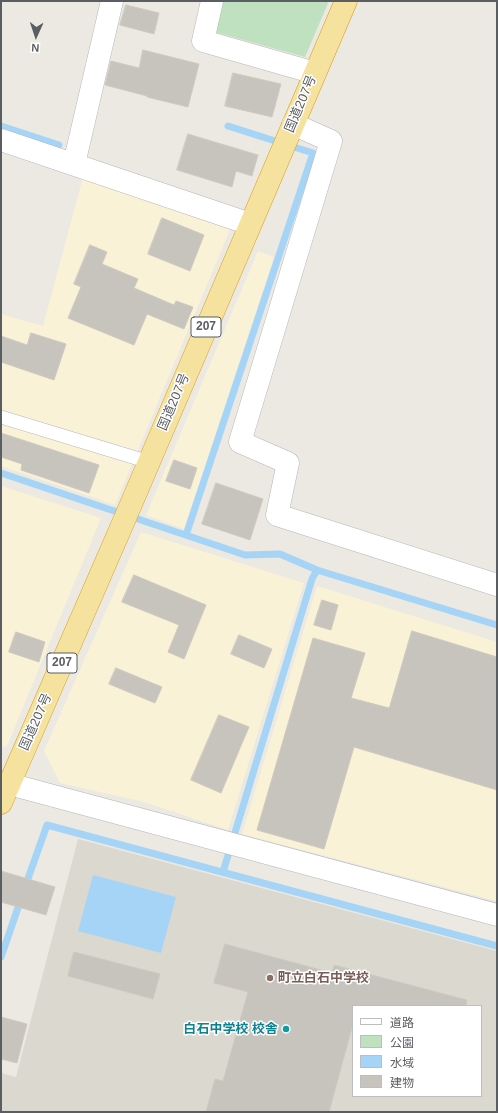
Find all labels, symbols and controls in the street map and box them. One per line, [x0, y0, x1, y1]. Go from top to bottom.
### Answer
north arrow [16, 16, 56, 56]
text: N [31, 42, 40, 54]
street label: 国道207号 [282, 73, 320, 135]
road number: 207 [191, 317, 221, 337]
street label: 国道207号 [155, 371, 193, 433]
road number: 207 [47, 653, 77, 673]
street label: 国道207号 [17, 691, 55, 753]
place label: 町立白石中学校 [278, 970, 369, 986]
marker: 町立白石中学校 [265, 973, 275, 983]
legend [352, 1005, 482, 1097]
text: 道路 [390, 1016, 414, 1030]
place label: 白石中学校 校舎 [183, 1021, 278, 1037]
marker: 白石中学校 校舎 [281, 1024, 291, 1034]
text: 公園 [390, 1036, 414, 1050]
text: 水域 [390, 1056, 414, 1070]
text: 建物 [390, 1076, 414, 1090]

